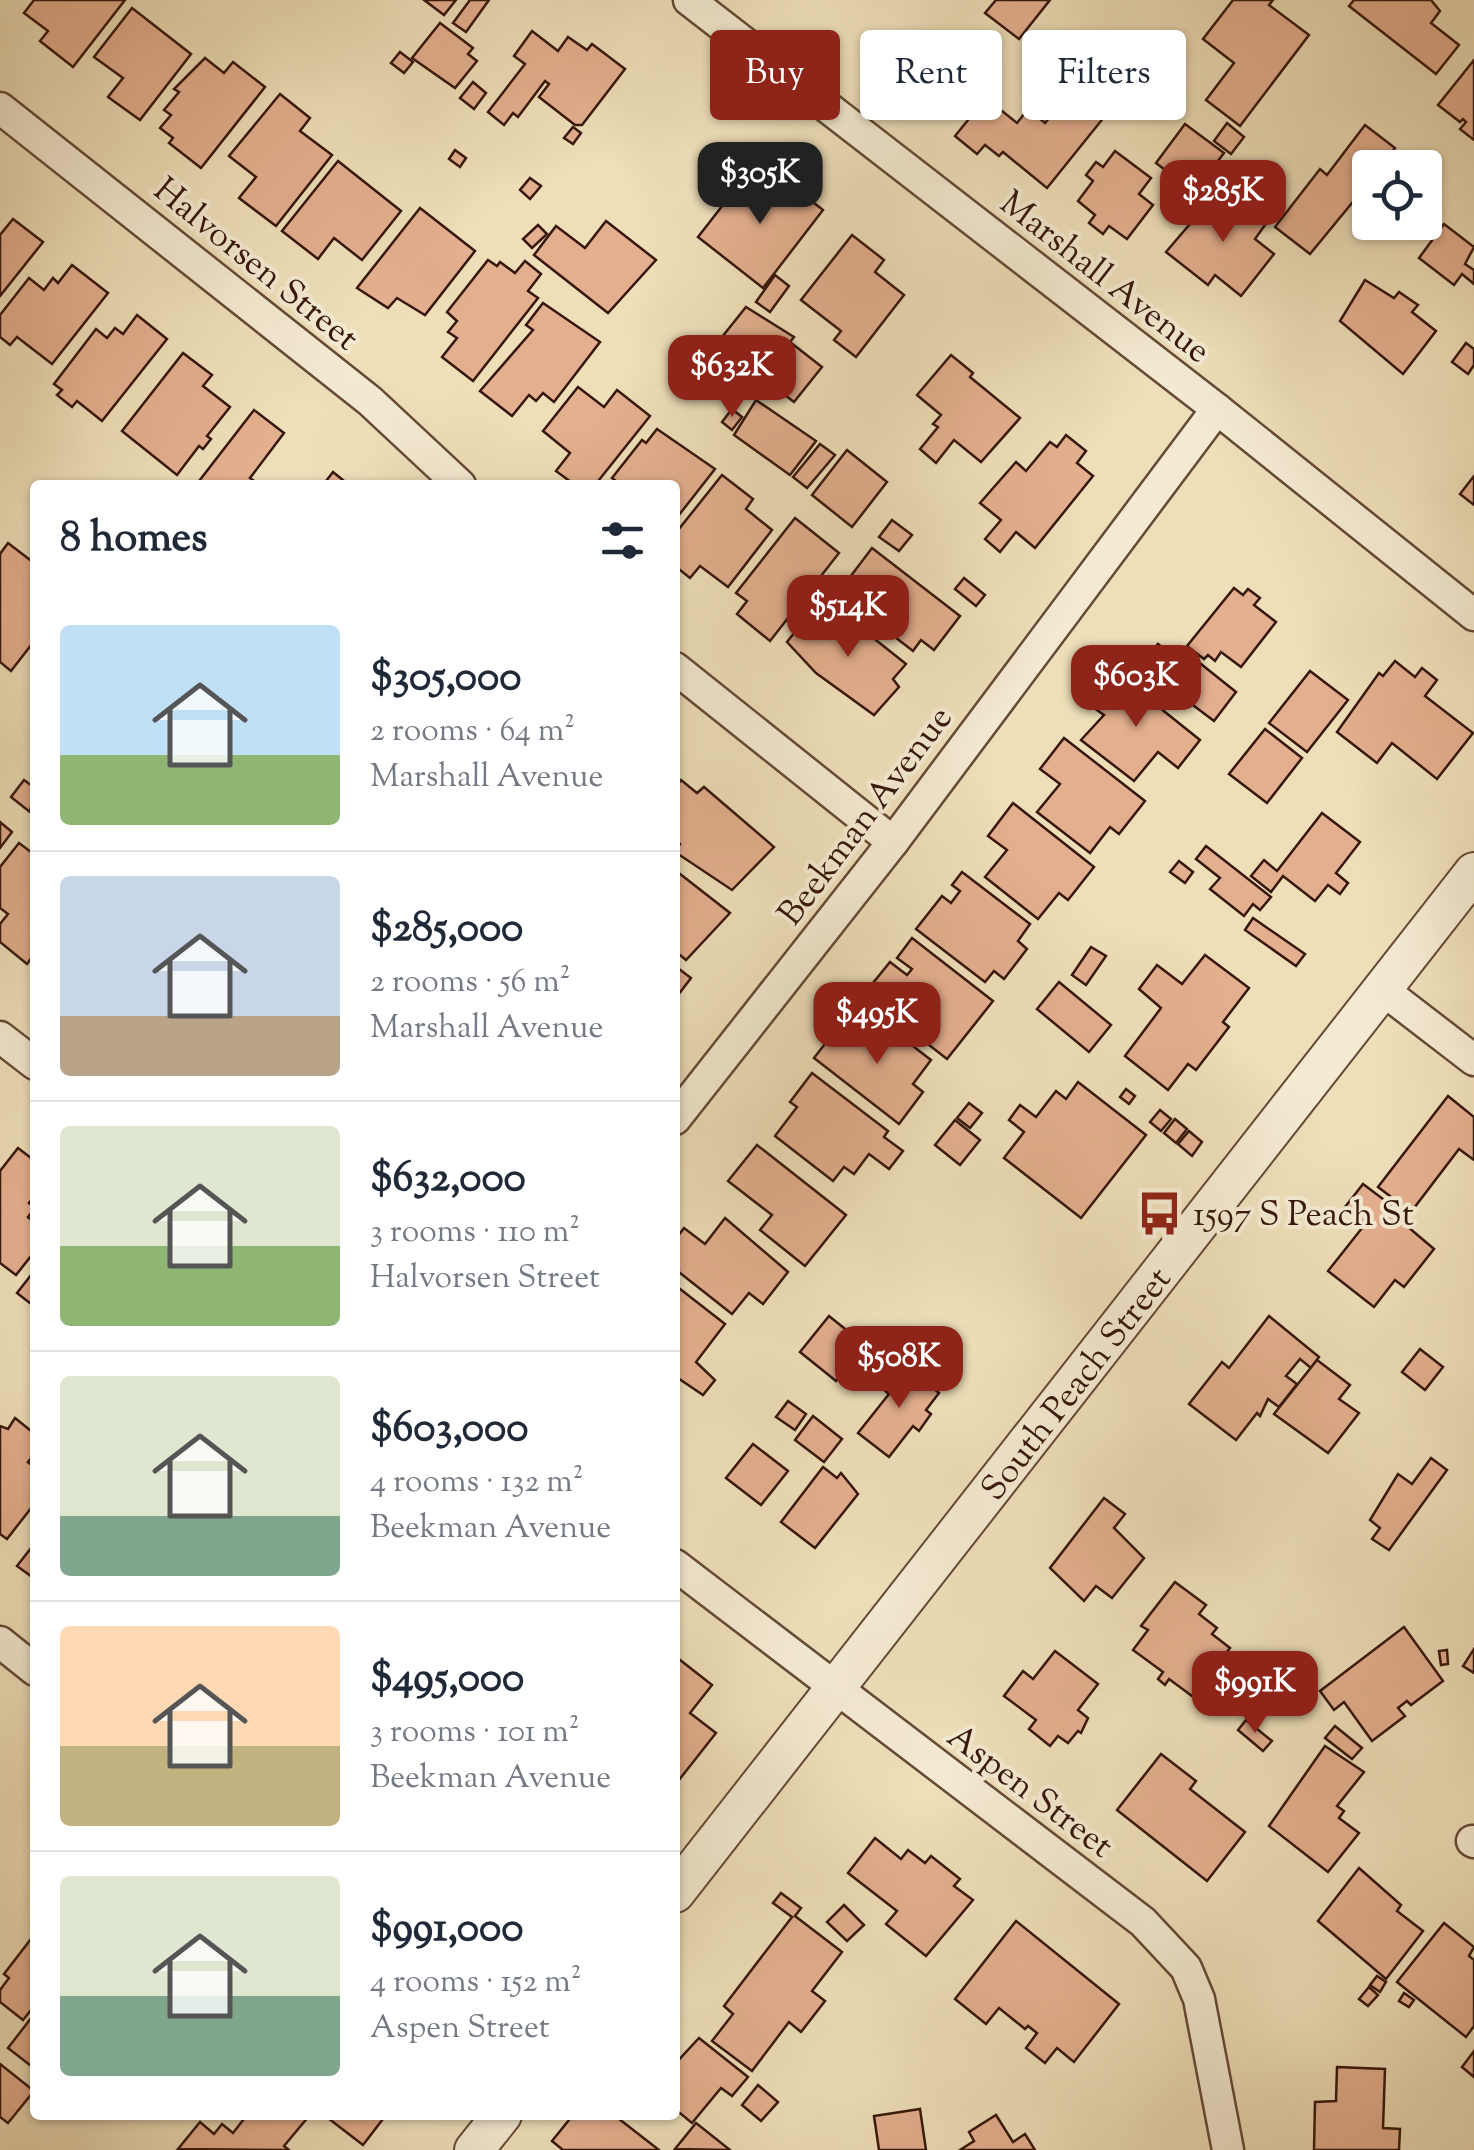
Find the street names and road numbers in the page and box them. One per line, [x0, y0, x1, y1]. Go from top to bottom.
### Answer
street label: Halvorsen Street [141, 167, 369, 365]
street label: Marshall Avenue [988, 180, 1220, 377]
street label: Beekman Avenue [767, 696, 967, 938]
street label: South Peach Street [970, 1257, 1185, 1513]
street label: Aspen Street [935, 1713, 1123, 1872]

